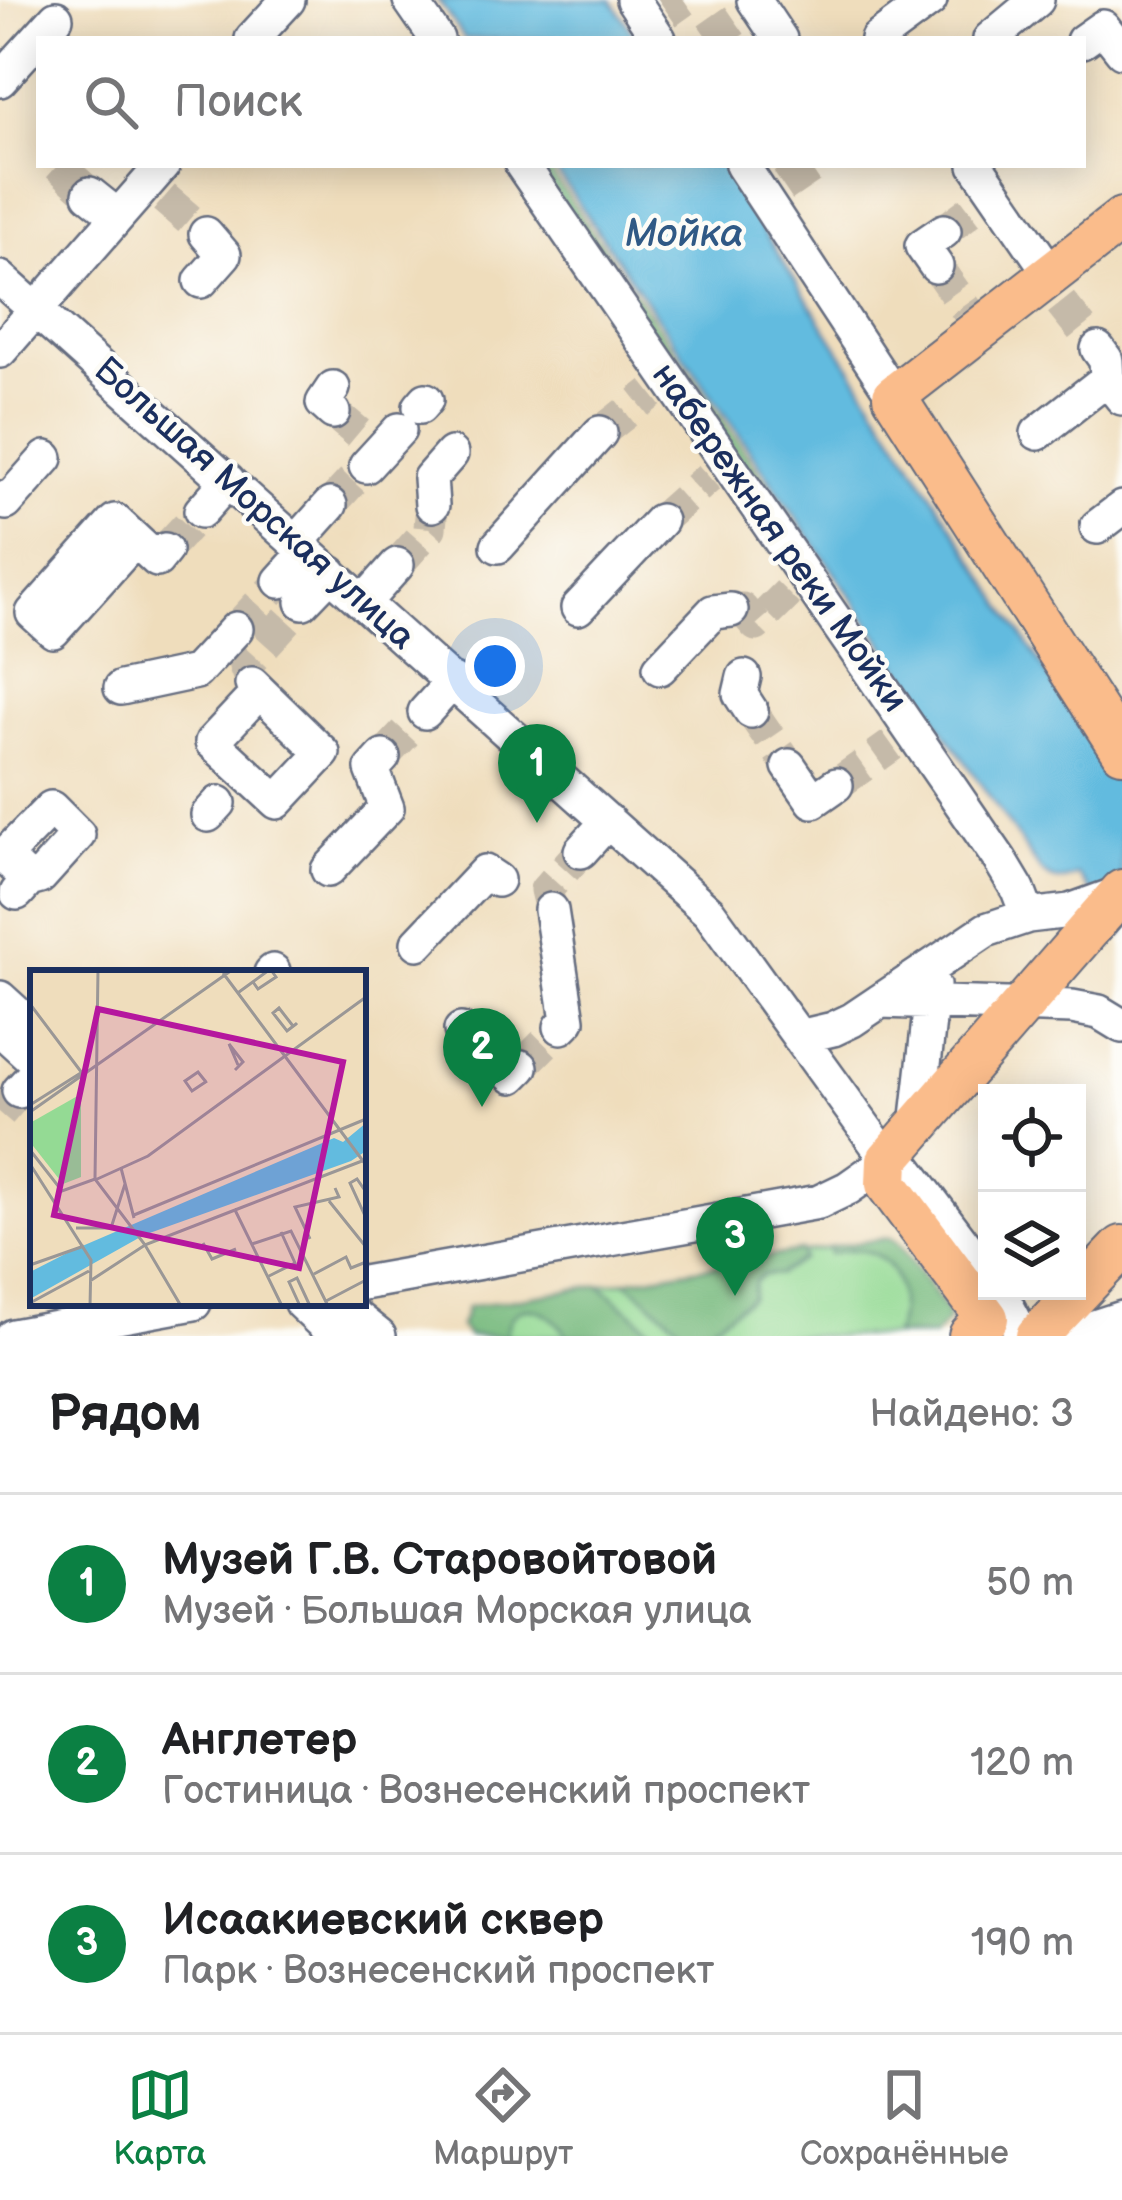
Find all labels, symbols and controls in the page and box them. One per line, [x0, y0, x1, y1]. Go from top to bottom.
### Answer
search box [36, 36, 1086, 168]
icon: search [78, 69, 144, 135]
text: Поиск [174, 75, 302, 130]
water label: Мойка [624, 211, 744, 258]
street label: Большая Морская улица [85, 349, 423, 659]
street label: набережная реки Мойки [642, 355, 916, 721]
your location [465, 636, 525, 696]
pin: 1 [498, 724, 576, 823]
inset map [30, 970, 366, 1306]
pin: 2 [443, 1008, 521, 1107]
map controls [978, 1084, 1086, 1300]
button: locate [978, 1084, 1086, 1192]
button: layers [978, 1192, 1086, 1300]
pin: 3 [696, 1197, 774, 1296]
text: Рядом [48, 1384, 202, 1445]
text: Найдено: 3 [869, 1391, 1074, 1438]
text: Музей Г.В. Старовойтовой [162, 1533, 717, 1588]
text: 1 [79, 1560, 95, 1607]
text: 50 m [986, 1560, 1074, 1607]
text: Музей · Большая Морская улица [162, 1588, 752, 1635]
text: Англетер [162, 1713, 357, 1768]
text: 2 [75, 1740, 99, 1787]
text: 120 m [970, 1740, 1074, 1787]
text: Гостиница · Вознесенский проспект [162, 1768, 810, 1815]
text: Исаакиевский сквер [162, 1893, 604, 1948]
text: 3 [76, 1920, 98, 1967]
text: 190 m [971, 1920, 1074, 1967]
text: Парк · Вознесенский проспект [162, 1948, 714, 1995]
tab: Карта [113, 2062, 206, 2174]
tab: Маршрут [433, 2062, 573, 2174]
tab: Сохранённые [800, 2062, 1009, 2174]

